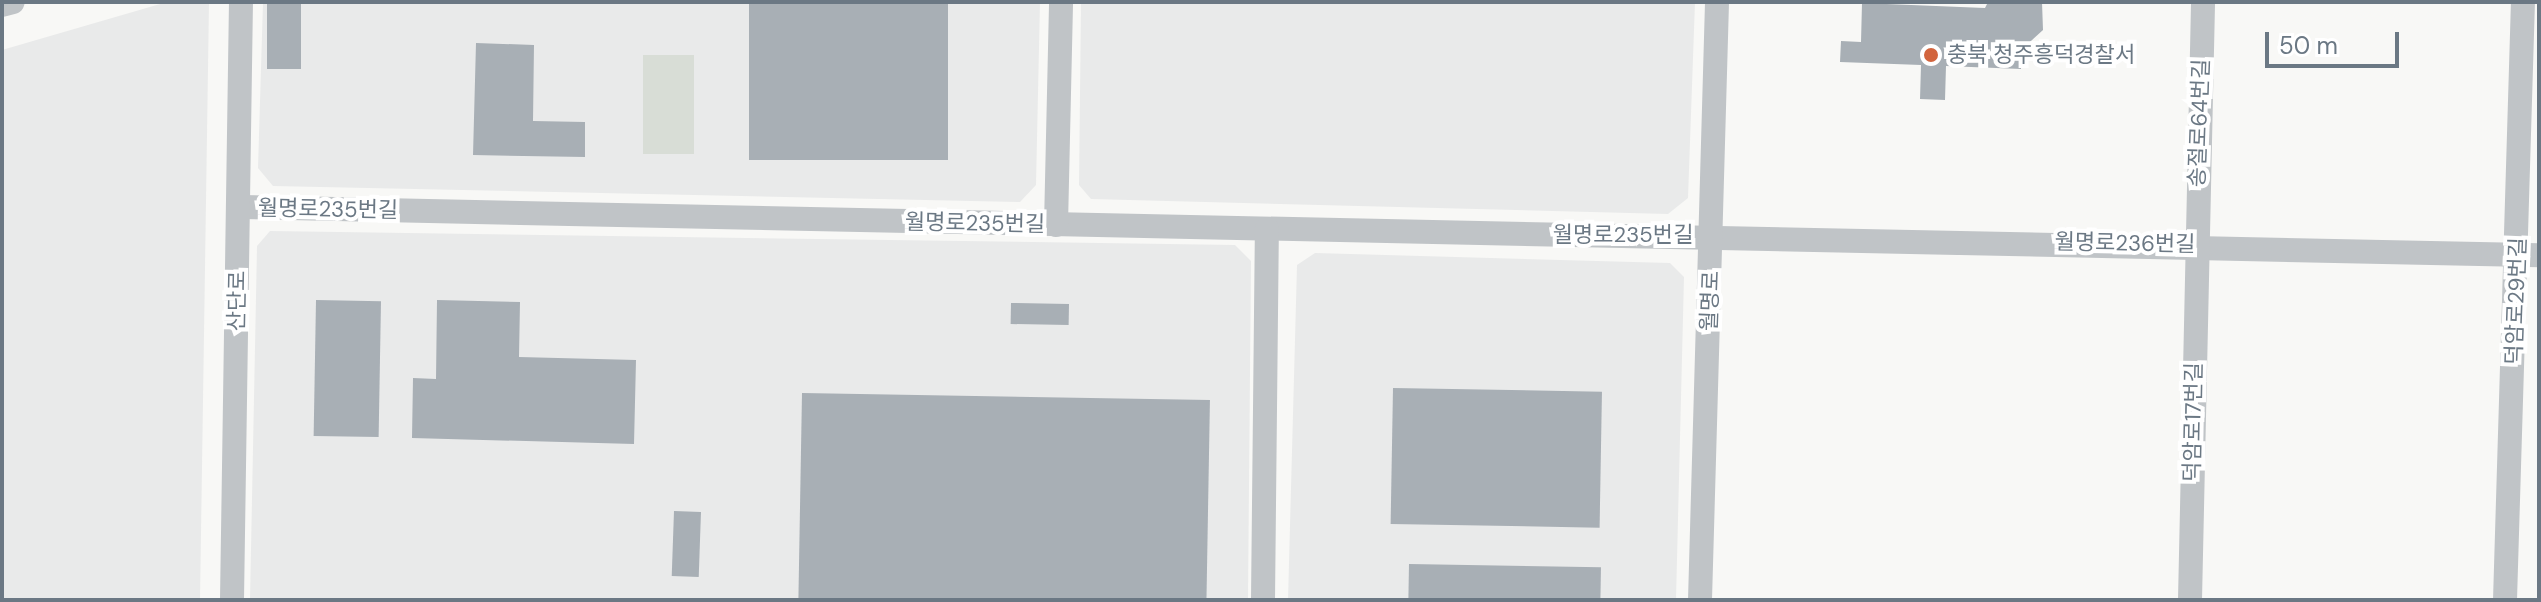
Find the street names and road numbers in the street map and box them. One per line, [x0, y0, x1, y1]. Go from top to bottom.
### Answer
street label: 송절로64번길 [2184, 58, 2214, 188]
street label: 월명로235번길 [258, 195, 398, 223]
street label: 월명로235번길 [905, 209, 1045, 237]
street label: 월명로235번길 [1553, 222, 1693, 248]
street label: 월명로236번길 [2054, 229, 2196, 257]
street label: 덕암로29번길 [2501, 237, 2531, 365]
street label: 산단로 [223, 270, 251, 332]
street label: 월명로 [1696, 270, 1724, 332]
street label: 덕암로17번길 [2179, 362, 2207, 482]

